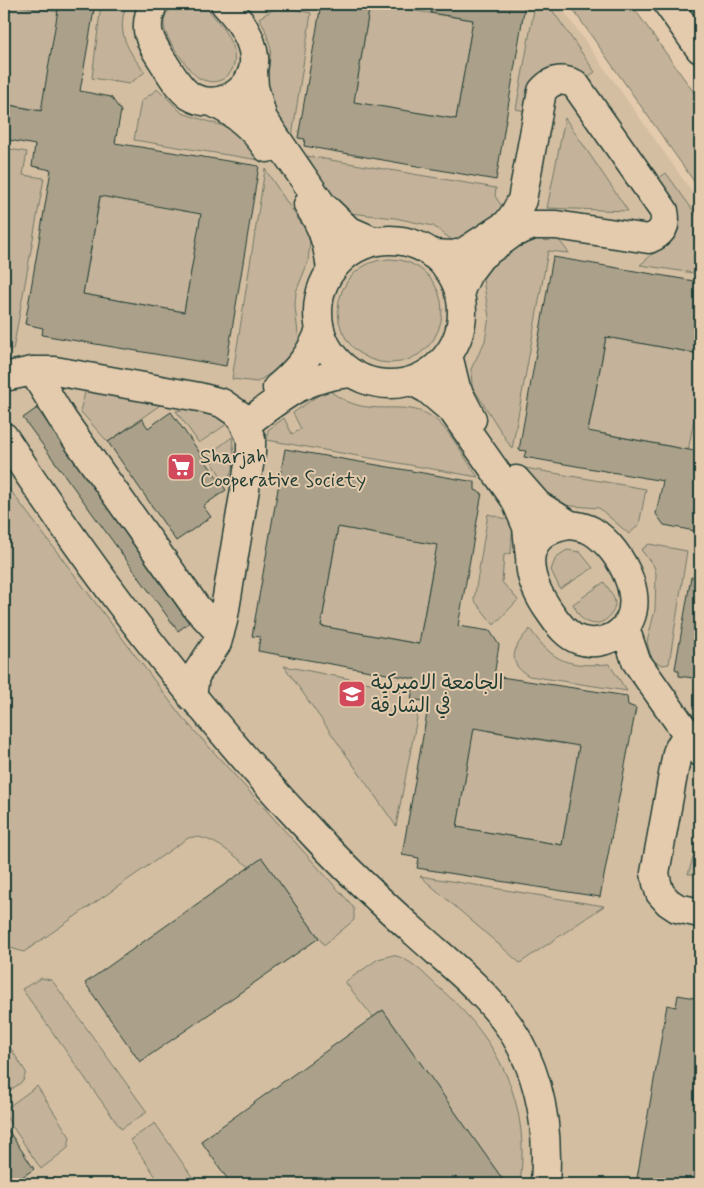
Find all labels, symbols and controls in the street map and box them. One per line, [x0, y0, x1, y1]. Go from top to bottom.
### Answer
place label: Sharjah Cooperative Society [200, 444, 366, 494]
supermarket icon: Sharjah Cooperative Society [166, 452, 196, 482]
place label: الجامعة الاميركية في الشارقة [371, 670, 503, 720]
school or university icon: الجامعة الاميركية في الشارقة [337, 679, 367, 709]

